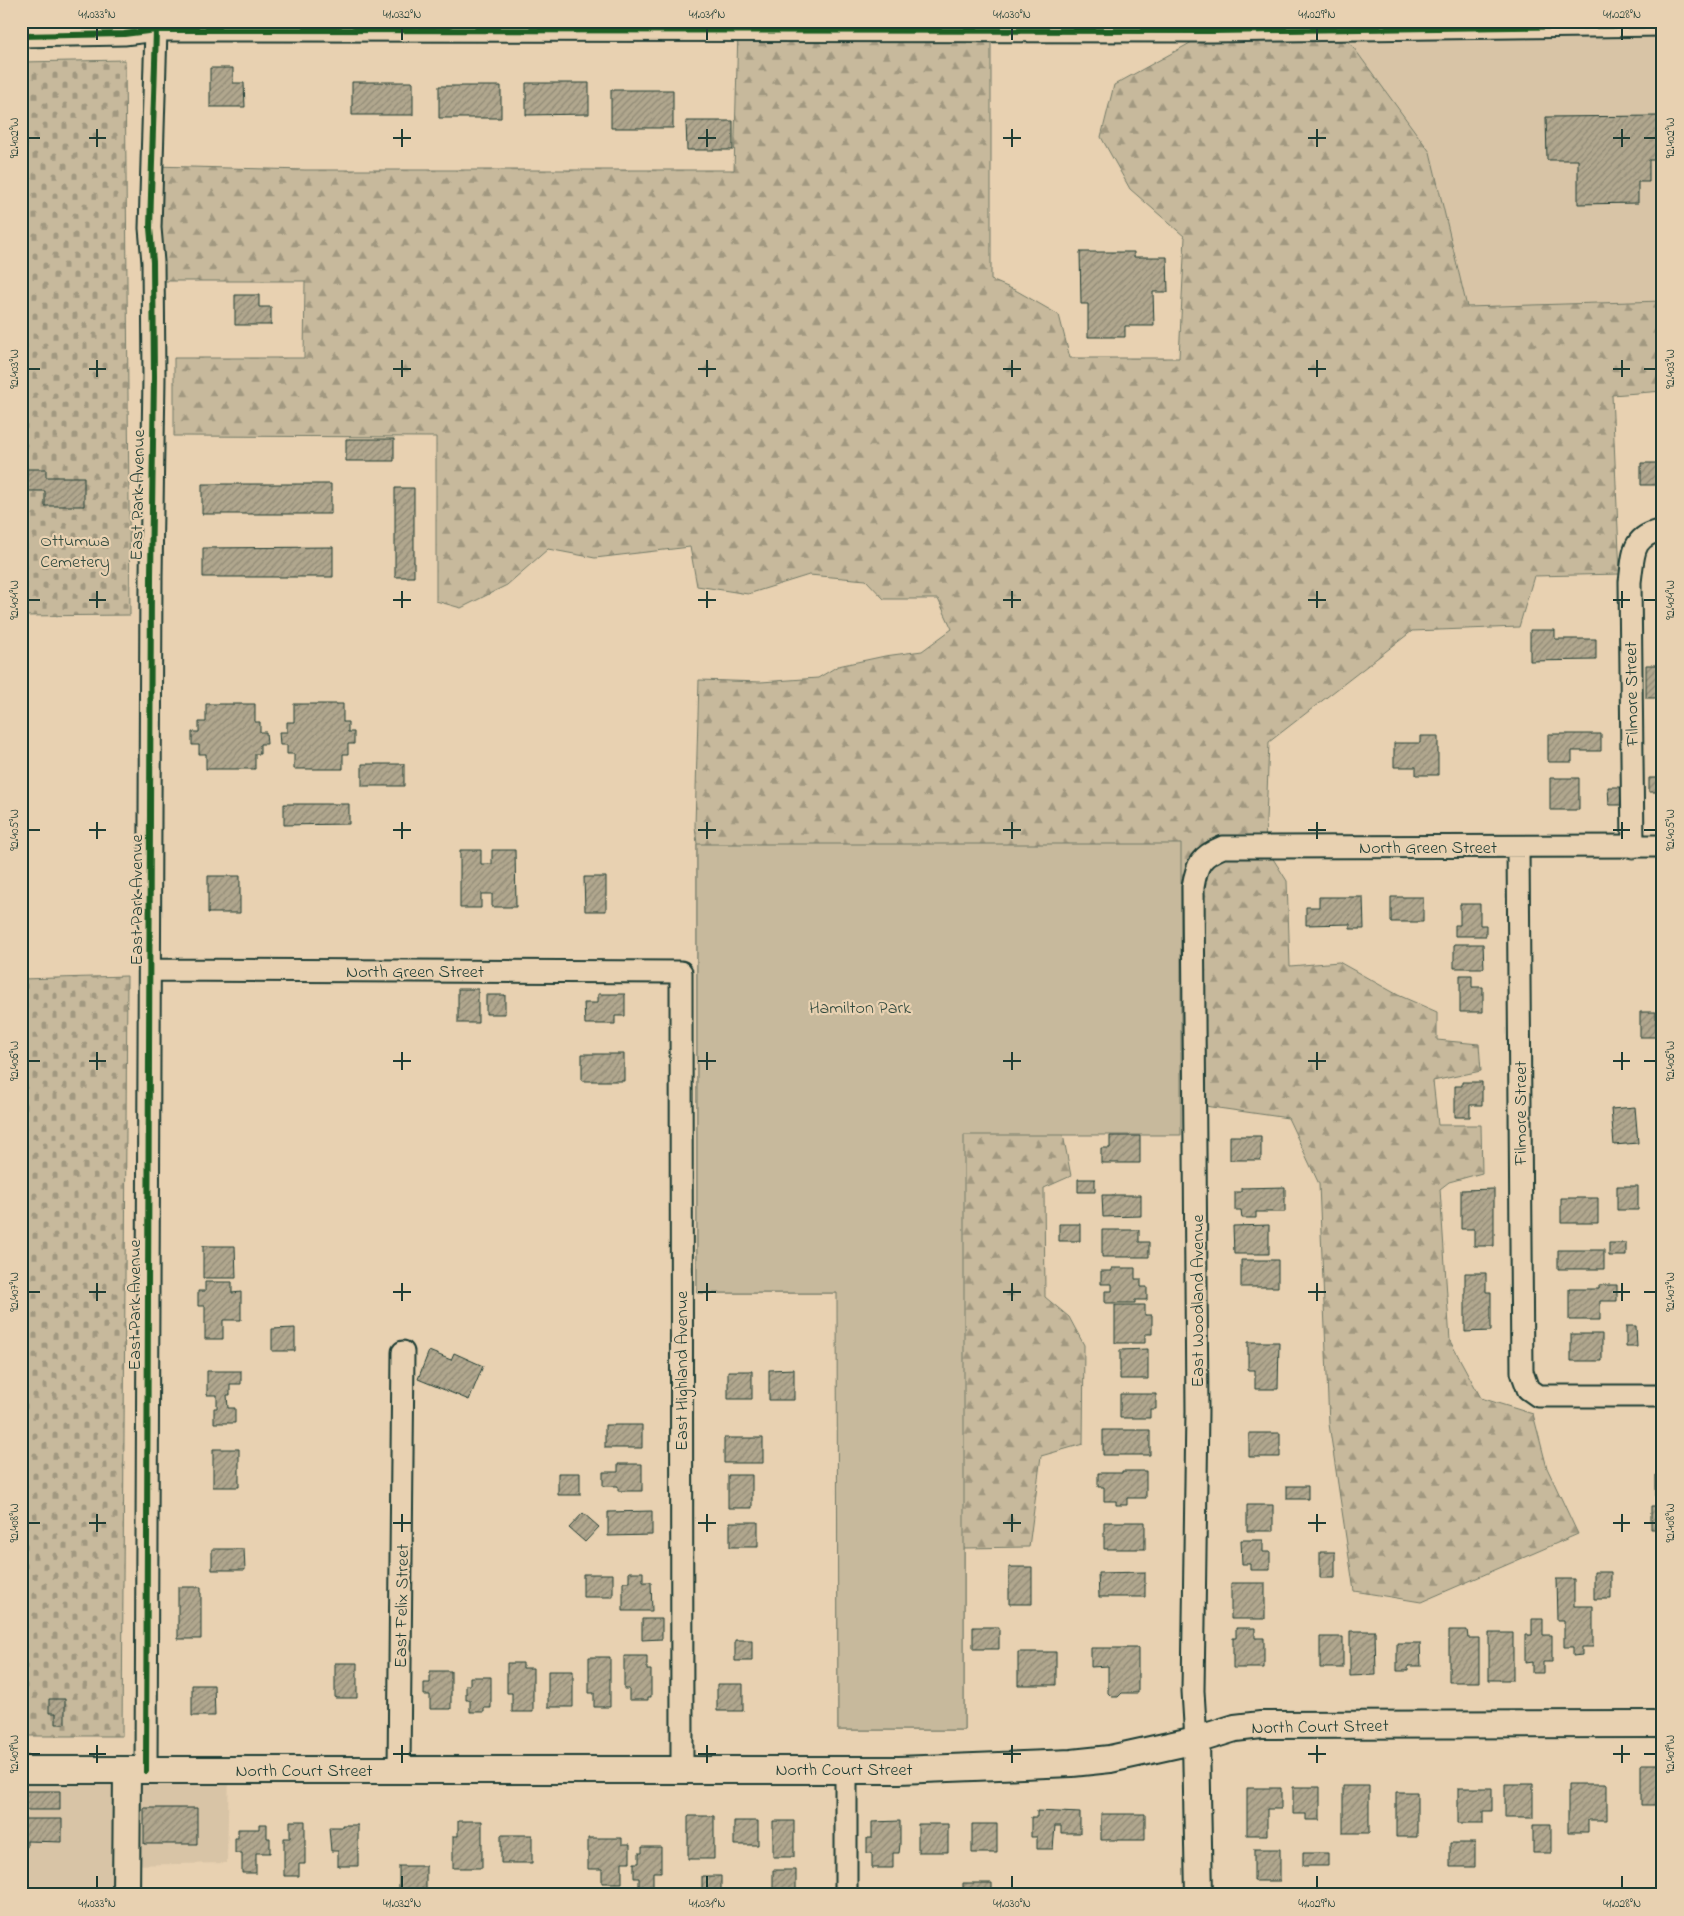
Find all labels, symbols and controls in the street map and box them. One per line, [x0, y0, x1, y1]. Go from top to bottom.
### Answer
text: 41.033°N [78, 6, 116, 24]
text: 41.032°N [383, 6, 421, 24]
text: 41.031°N [689, 6, 725, 24]
text: 41.030°N [993, 6, 1031, 24]
text: 41.029°N [1298, 6, 1336, 24]
text: 41.028°N [1603, 6, 1641, 24]
text: 92.402°W [6, 118, 24, 158]
text: 92.402°W [1662, 118, 1680, 158]
text: 92.403°W [6, 349, 24, 389]
text: 92.403°W [1662, 349, 1680, 389]
street label: East Park Avenue [125, 428, 153, 561]
park label: Ottumwa Cemetery [40, 529, 110, 576]
text: 92.404°W [6, 580, 24, 620]
text: 92.404°W [1662, 580, 1680, 620]
street label: Filmore Street [1619, 641, 1647, 748]
text: 92.405°W [6, 809, 24, 851]
text: 92.405°W [1662, 809, 1680, 851]
street label: East Park Avenue [125, 833, 151, 966]
street label: North Green Street [1359, 836, 1497, 862]
street label: North Green Street [346, 960, 484, 986]
park label: Hamilton Park [809, 996, 911, 1022]
text: 92.406°W [6, 1041, 24, 1081]
text: 92.406°W [1662, 1041, 1680, 1081]
street label: Filmore Street [1509, 1061, 1535, 1166]
street label: East Woodland Avenue [1186, 1213, 1212, 1388]
street label: East Park Avenue [123, 1238, 149, 1371]
text: 92.407°W [6, 1272, 24, 1312]
text: 92.407°W [1662, 1272, 1680, 1312]
street label: East Highland Avenue [670, 1290, 697, 1451]
text: 92.408°W [6, 1503, 24, 1543]
text: 92.408°W [1662, 1503, 1680, 1543]
street label: East Felix Street [389, 1544, 417, 1668]
street label: North Court Street [1251, 1714, 1389, 1742]
text: 92.409°W [6, 1735, 24, 1773]
text: 92.409°W [1662, 1735, 1680, 1773]
street label: North Court Street [775, 1758, 913, 1784]
street label: North Court Street [235, 1759, 373, 1785]
text: 41.033°N [78, 1895, 116, 1913]
text: 41.032°N [383, 1895, 421, 1913]
text: 41.031°N [689, 1895, 725, 1913]
text: 41.030°N [993, 1895, 1031, 1913]
text: 41.029°N [1298, 1895, 1336, 1913]
text: 41.028°N [1603, 1895, 1641, 1913]

